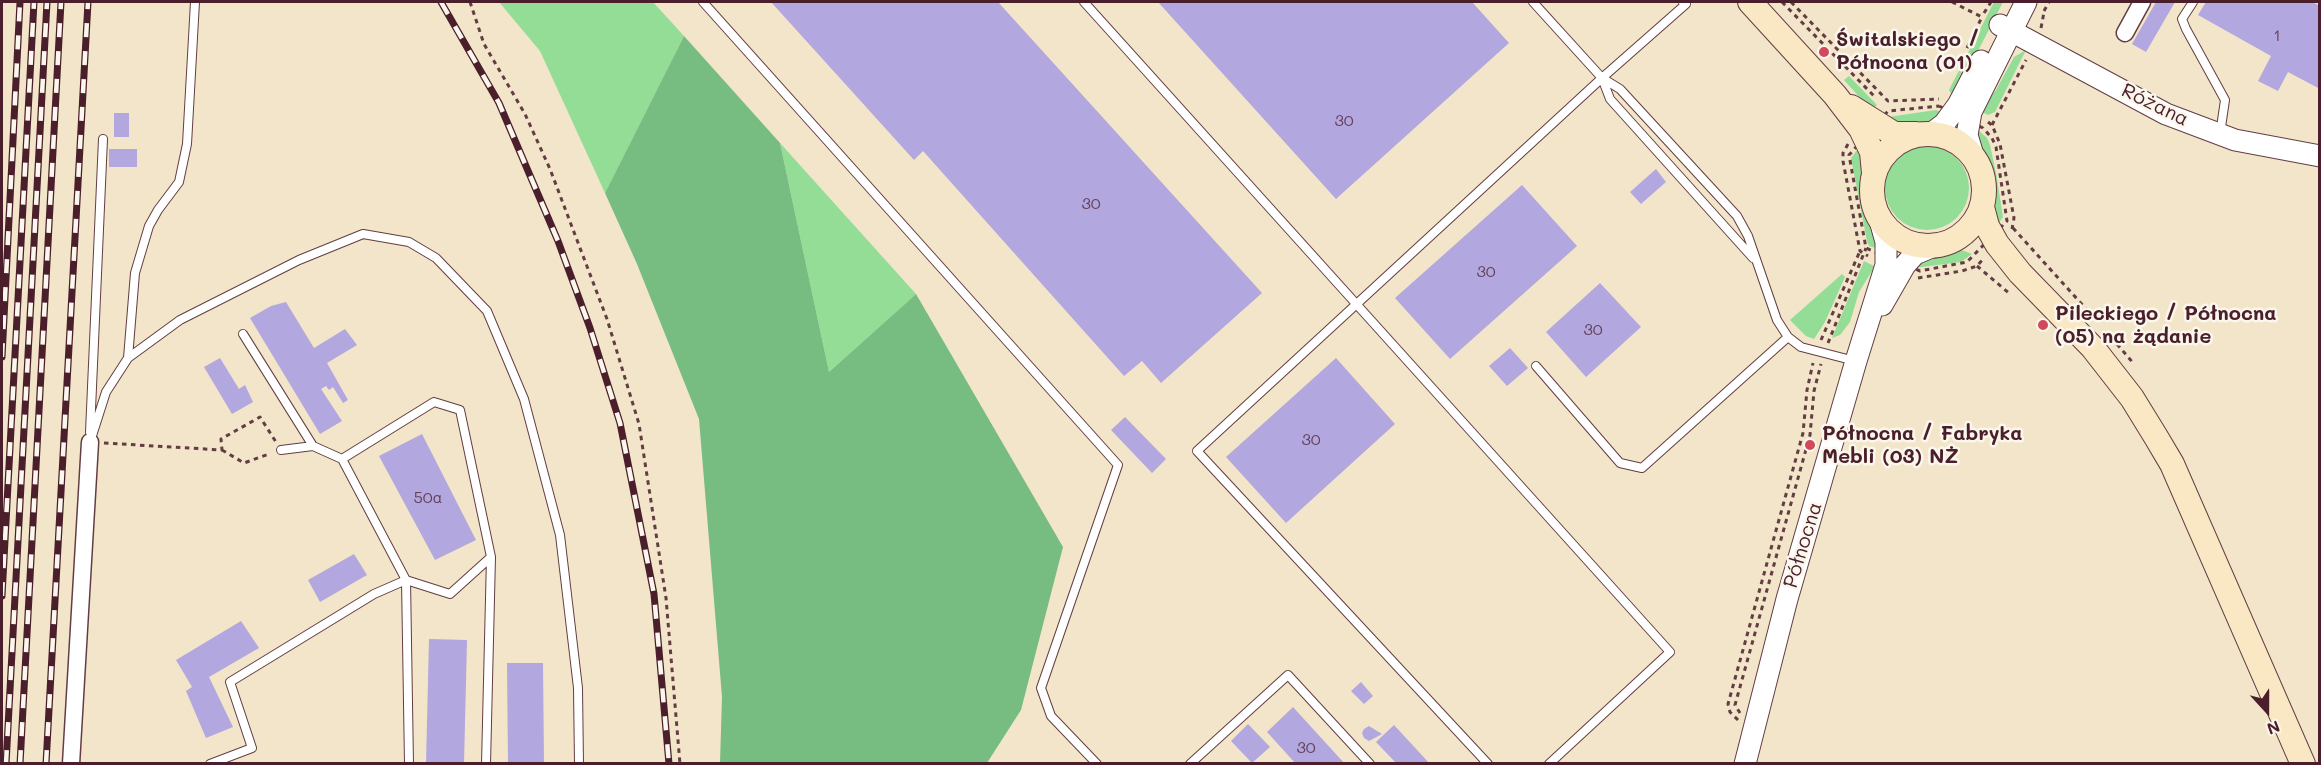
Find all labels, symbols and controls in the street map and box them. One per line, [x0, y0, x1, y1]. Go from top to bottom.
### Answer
house number: 1 [2273, 26, 2281, 46]
place label: Świtalskiego / Północna (01) [1836, 28, 1980, 75]
marker: Świtalskiego / Północna (01) [1817, 45, 1831, 59]
street label: Różana [2117, 78, 2193, 132]
house number: 30 [1334, 111, 1354, 131]
house number: 30 [1081, 194, 1101, 214]
house number: 30 [1476, 262, 1496, 282]
place label: Pileckiego / Północna (05) na żądanie [2055, 302, 2277, 349]
marker: Pileckiego / Północna (05) na żądanie [2036, 318, 2050, 332]
house number: 30 [1583, 320, 1603, 340]
place label: Północna / Fabryka Mebli (03) NŻ [1822, 422, 2023, 469]
house number: 30 [1301, 430, 1321, 450]
marker: Północna / Fabryka Mebli (03) NŻ [1803, 438, 1817, 452]
house number: 50a [413, 488, 443, 508]
street label: Północna [1779, 499, 1827, 591]
north arrow [2237, 681, 2297, 741]
text: N [2264, 716, 2283, 740]
house number: 30 [1296, 738, 1316, 758]

